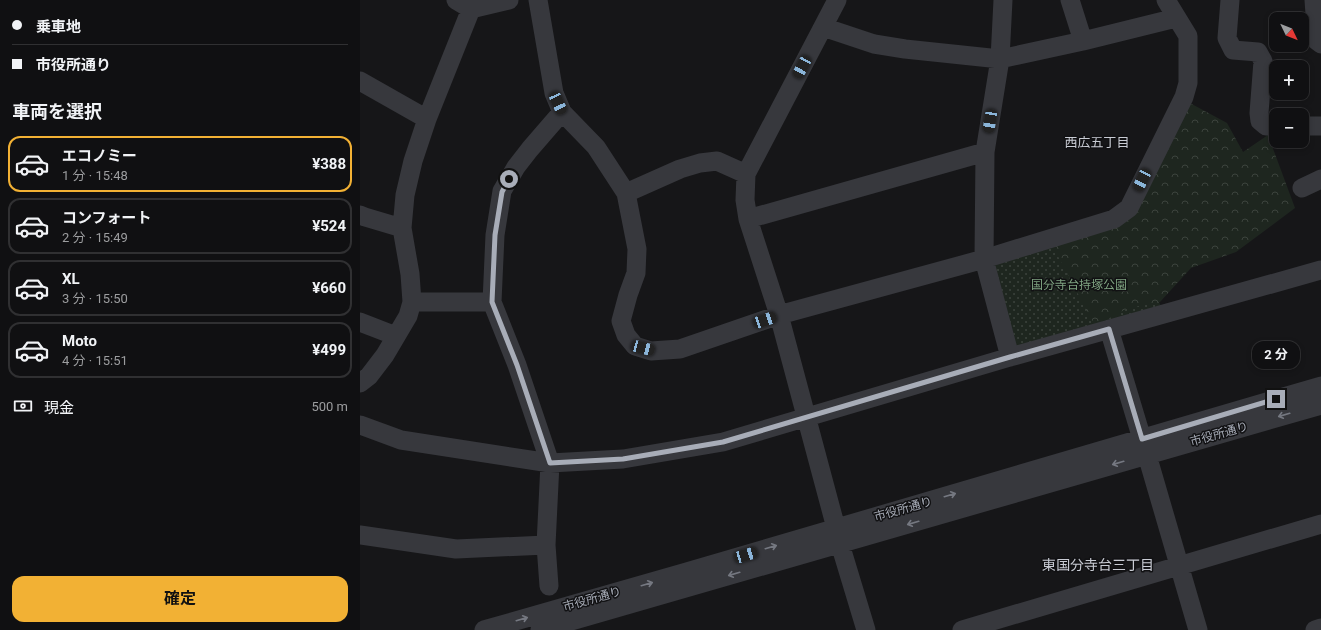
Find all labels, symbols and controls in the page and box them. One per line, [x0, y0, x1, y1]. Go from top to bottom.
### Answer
north arrow [1269, 12, 1309, 52]
map controls [1269, 12, 1309, 148]
text: 乗車地 [36, 18, 81, 36]
car [791, 54, 813, 80]
text: 市役所通り [36, 56, 111, 74]
button: + [1269, 60, 1309, 100]
car [547, 90, 569, 116]
text: 車両を選択 [12, 101, 102, 122]
car [982, 108, 998, 134]
button: − [1269, 108, 1309, 148]
district label: 西広五丁目 [1064, 135, 1130, 150]
icon: car [14, 146, 50, 182]
text: エコノミー [62, 147, 137, 165]
text: ¥388 [312, 155, 346, 173]
car [1131, 167, 1153, 193]
text: 1 分 · 15:48 [62, 168, 128, 183]
route start [500, 170, 518, 188]
icon: car [14, 208, 50, 244]
text: コンフォート [62, 209, 152, 227]
text: ¥524 [312, 217, 346, 235]
text: 2 分 · 15:49 [62, 230, 128, 245]
icon: car [14, 270, 50, 306]
text: XL [62, 270, 80, 288]
park label: 国分寺台持塚公園 [1031, 278, 1127, 292]
text: ¥660 [312, 279, 346, 297]
text: 3 分 · 15:50 [62, 291, 128, 306]
car [752, 310, 778, 330]
icon: car [14, 332, 50, 368]
text: Moto [62, 332, 97, 350]
car [630, 339, 656, 357]
text: ¥499 [312, 341, 346, 359]
callout: 2 分 [1252, 341, 1300, 369]
text: 2 分 [1264, 347, 1288, 362]
text: 4 分 · 15:51 [62, 353, 128, 368]
route end [1267, 390, 1285, 408]
icon: cash [12, 395, 34, 417]
text: 現金 [44, 399, 74, 417]
text: 500 m [311, 399, 348, 414]
one-way arrow [1277, 412, 1290, 419]
street label: 市役所通り [1188, 419, 1250, 449]
one-way arrow [1112, 460, 1125, 467]
one-way arrow [943, 491, 956, 498]
street label: 市役所通り [872, 494, 934, 524]
one-way arrow [906, 520, 919, 527]
one-way arrow [765, 543, 778, 550]
car [733, 546, 759, 564]
district label: 東国分寺台三丁目 [1042, 557, 1154, 573]
one-way arrow [728, 571, 741, 578]
button: 確定 [12, 576, 348, 622]
one-way arrow [640, 580, 653, 587]
street label: 市役所通り [561, 584, 623, 614]
one-way arrow [515, 615, 528, 623]

